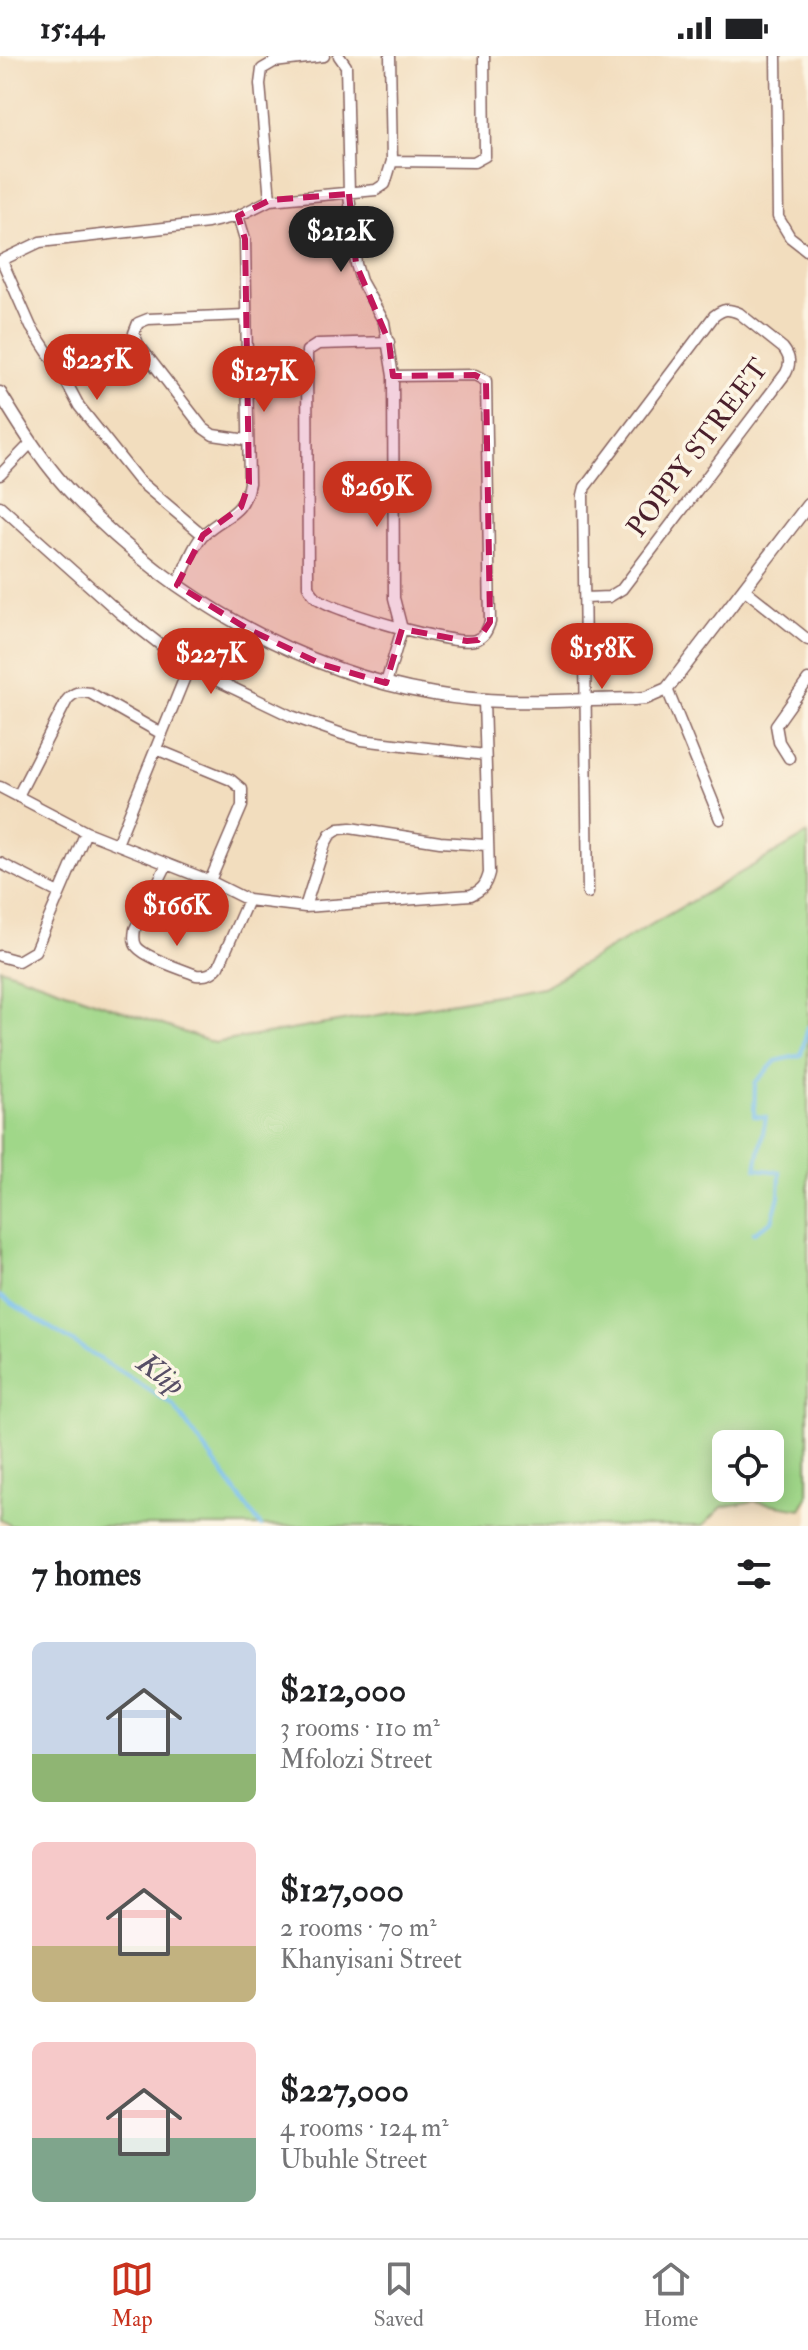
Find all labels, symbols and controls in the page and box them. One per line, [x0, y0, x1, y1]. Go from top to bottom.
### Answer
text: 15:44 [40, 10, 104, 47]
pin: $212K [285, 206, 397, 274]
text: $212K [307, 216, 375, 248]
pin: $225K [41, 334, 153, 402]
text: $225K [62, 344, 132, 376]
pin: $127K [208, 346, 320, 414]
street label: POPPY STREET [620, 352, 777, 544]
text: $127K [230, 356, 298, 388]
pin: $269K [321, 461, 433, 529]
text: $269K [341, 471, 413, 503]
pin: $158K [546, 623, 658, 691]
pin: $227K [155, 628, 267, 696]
text: $158K [569, 633, 635, 665]
text: $227K [175, 638, 247, 670]
pin: $166K [121, 880, 233, 948]
text: $166K [143, 890, 211, 922]
water label: Klip [128, 1343, 192, 1404]
map controls [712, 1430, 784, 1502]
button: locate [712, 1430, 784, 1502]
icon: filters [732, 1552, 776, 1596]
text: 7 homes [32, 1553, 141, 1596]
text: $212,000 [280, 1669, 406, 1712]
icon: home [96, 1674, 192, 1770]
text: 3 rooms · 110 m² [280, 1712, 440, 1744]
text: Mfolozi Street [280, 1744, 433, 1776]
text: $127,000 [280, 1869, 404, 1912]
icon: home [96, 1874, 192, 1970]
text: 2 rooms · 70 m² [280, 1912, 437, 1944]
text: Khanyisani Street [280, 1944, 462, 1976]
text: $227,000 [280, 2069, 409, 2112]
icon: home [96, 2074, 192, 2170]
text: 4 rooms · 124 m² [280, 2112, 449, 2144]
text: Ubuhle Street [280, 2144, 427, 2176]
tab: Map [110, 2257, 154, 2333]
tab: Saved [374, 2257, 424, 2333]
tab: Home [644, 2257, 698, 2333]

